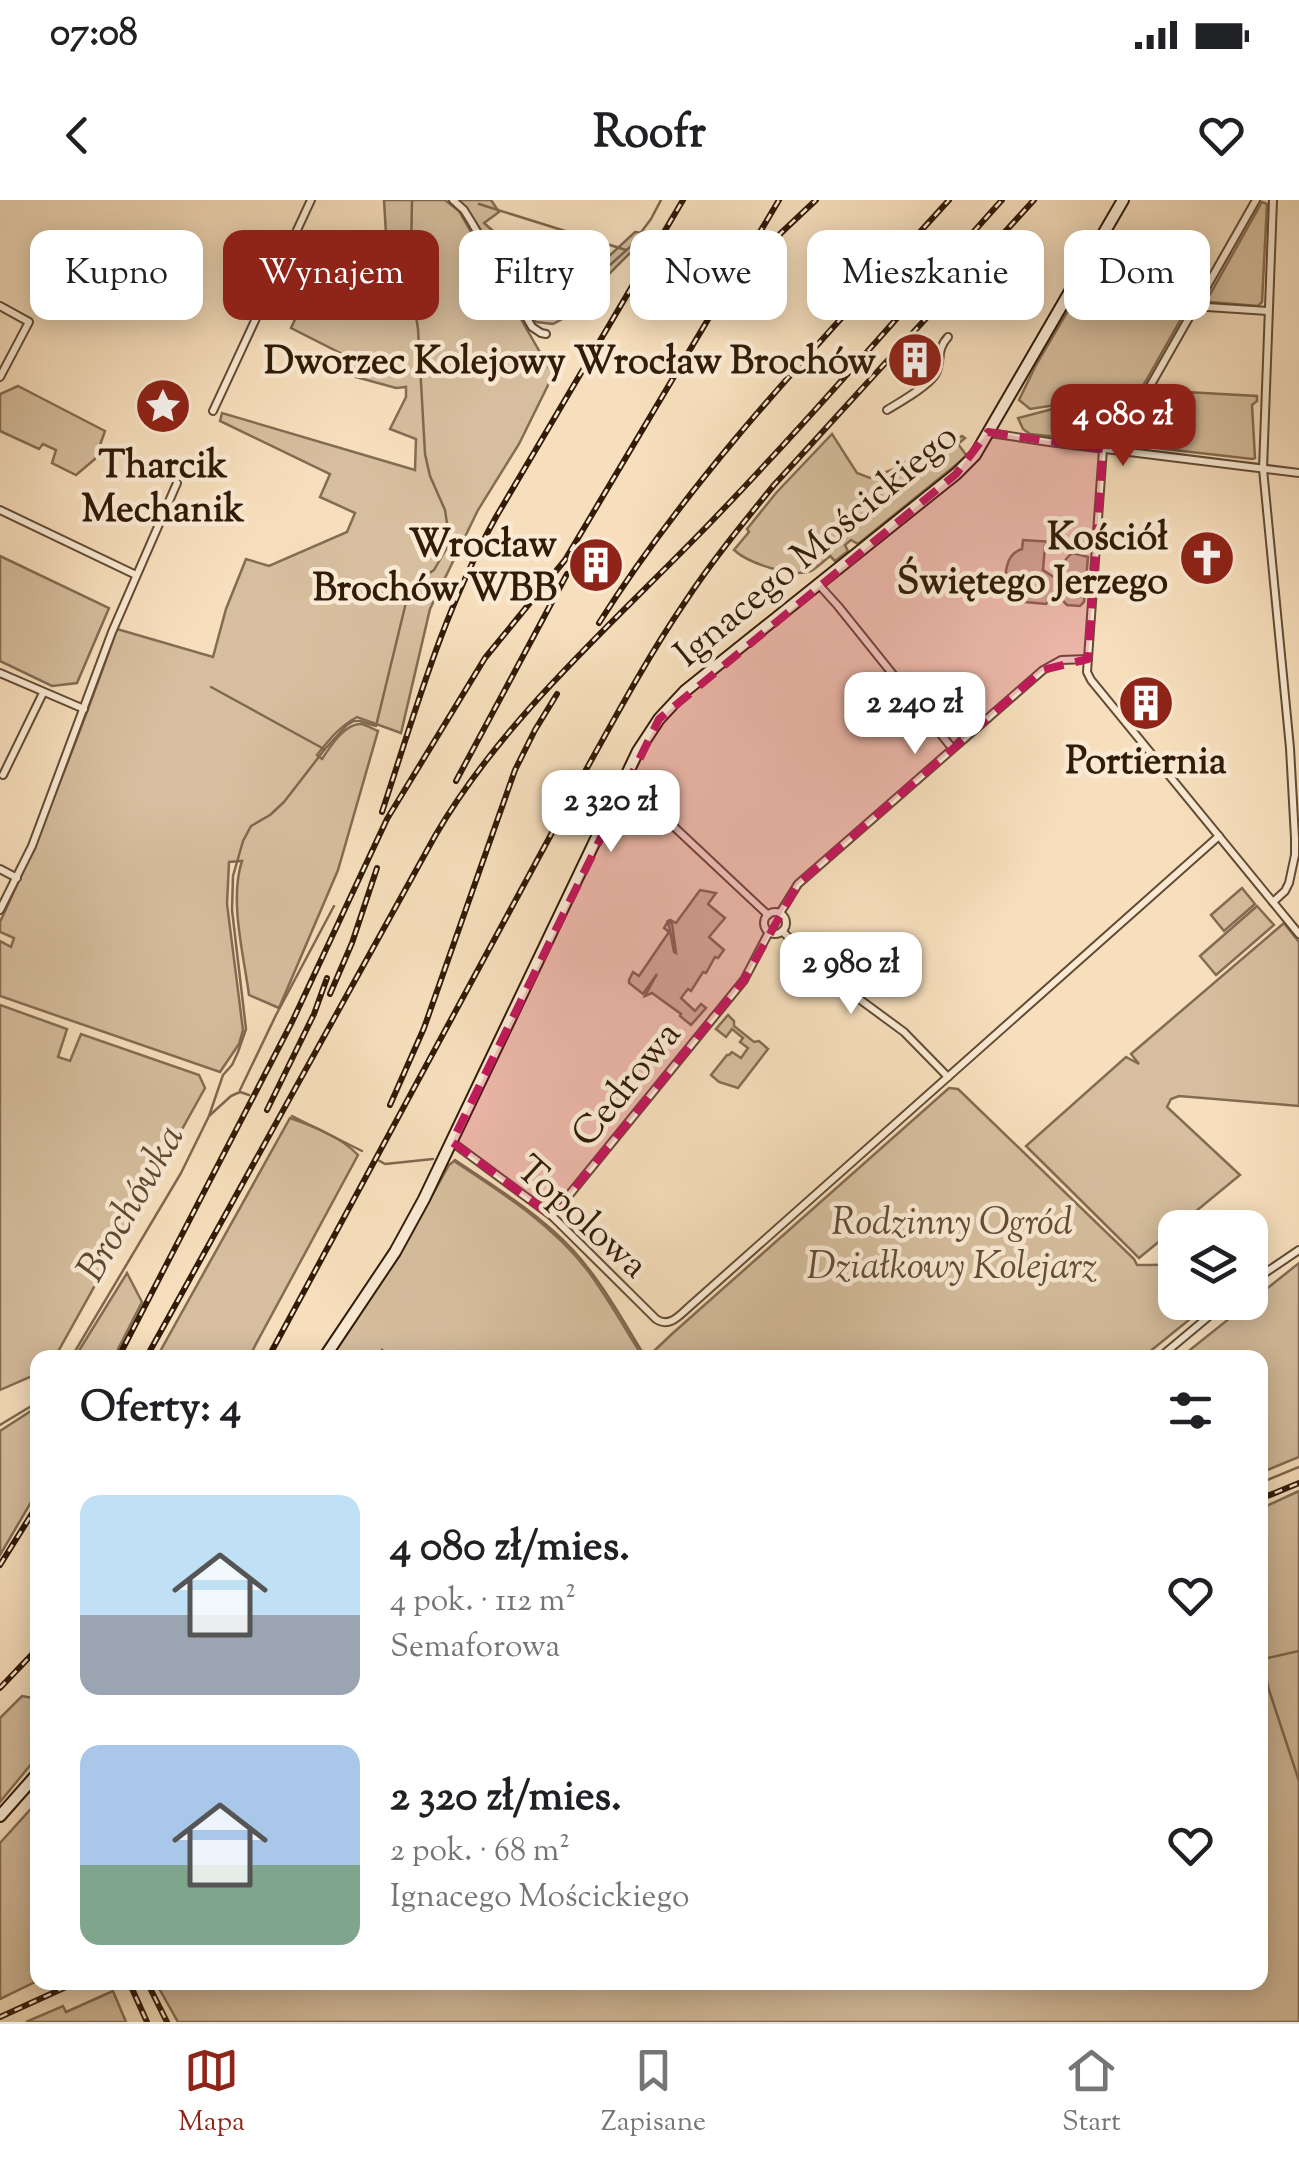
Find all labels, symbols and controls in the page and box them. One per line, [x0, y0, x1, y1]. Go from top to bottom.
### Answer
text: 07:08 [50, 8, 138, 62]
text: Roofr [593, 103, 706, 168]
icon: back [50, 108, 105, 163]
icon: heart [1194, 108, 1249, 163]
chip: Kupno [30, 230, 203, 320]
chip: Wynajem [223, 230, 439, 320]
chip: Filtry [459, 230, 610, 320]
chip: Nowe [630, 230, 787, 320]
chip: Mieszkanie [807, 230, 1044, 320]
chip: Dom [1064, 230, 1210, 320]
building icon: Dworzec Kolejowy Wrocław Brochów [885, 330, 945, 390]
place label: Dworzec Kolejowy Wrocław Brochów [264, 337, 877, 391]
place icon: Tharcik Mechanik [133, 376, 193, 436]
pin: 4 080 zł [1020, 384, 1226, 469]
text: 4 080 zł [1073, 393, 1173, 439]
street label: Ignacego Mościckiego [664, 412, 971, 682]
place label: Tharcik Mechanik [82, 441, 245, 539]
place label: Kościół Świętego Jerzego [897, 513, 1168, 611]
place label: Wrocław Brochów WBB [313, 520, 558, 618]
church icon: Kościół Świętego Jerzego [1177, 528, 1237, 588]
building icon: Wrocław Brochów WBB [566, 535, 626, 595]
pin: 2 240 zł [812, 672, 1018, 757]
building icon: Portiernia [1116, 673, 1176, 733]
text: 2 240 zł [866, 681, 964, 727]
place label: Portiernia [1065, 737, 1227, 791]
pin: 2 320 zł [508, 770, 714, 855]
text: 2 320 zł [564, 779, 658, 825]
pin: 2 980 zł [748, 932, 954, 1017]
text: 2 980 zł [802, 941, 900, 987]
street label: Cedrowa [560, 1011, 696, 1160]
water label: Brochówka [65, 1115, 201, 1293]
street label: Topolowa [502, 1145, 658, 1293]
park label: Rodzinny Ogród Działkowy Kolejarz [807, 1198, 1097, 1296]
map controls [1158, 1210, 1268, 1320]
button: layers [1158, 1210, 1268, 1320]
text: Oferty: 4 [80, 1380, 241, 1440]
icon: filters [1163, 1383, 1218, 1438]
text: 4 080 zł/mies. [390, 1519, 630, 1579]
icon: home [160, 1535, 280, 1655]
icon: heart [1163, 1568, 1218, 1623]
text: 4 pok. · 112 m² [390, 1579, 576, 1625]
text: Semaforowa [390, 1625, 560, 1671]
text: 2 320 zł/mies. [390, 1769, 622, 1829]
icon: home [160, 1785, 280, 1905]
icon: heart [1163, 1818, 1218, 1873]
text: 2 pok. · 68 m² [390, 1829, 570, 1875]
text: Ignacego Mościckiego [390, 1875, 689, 1921]
tab: Mapa [178, 2043, 245, 2143]
tab: Zapisane [601, 2043, 706, 2143]
tab: Start [1062, 2043, 1121, 2143]

